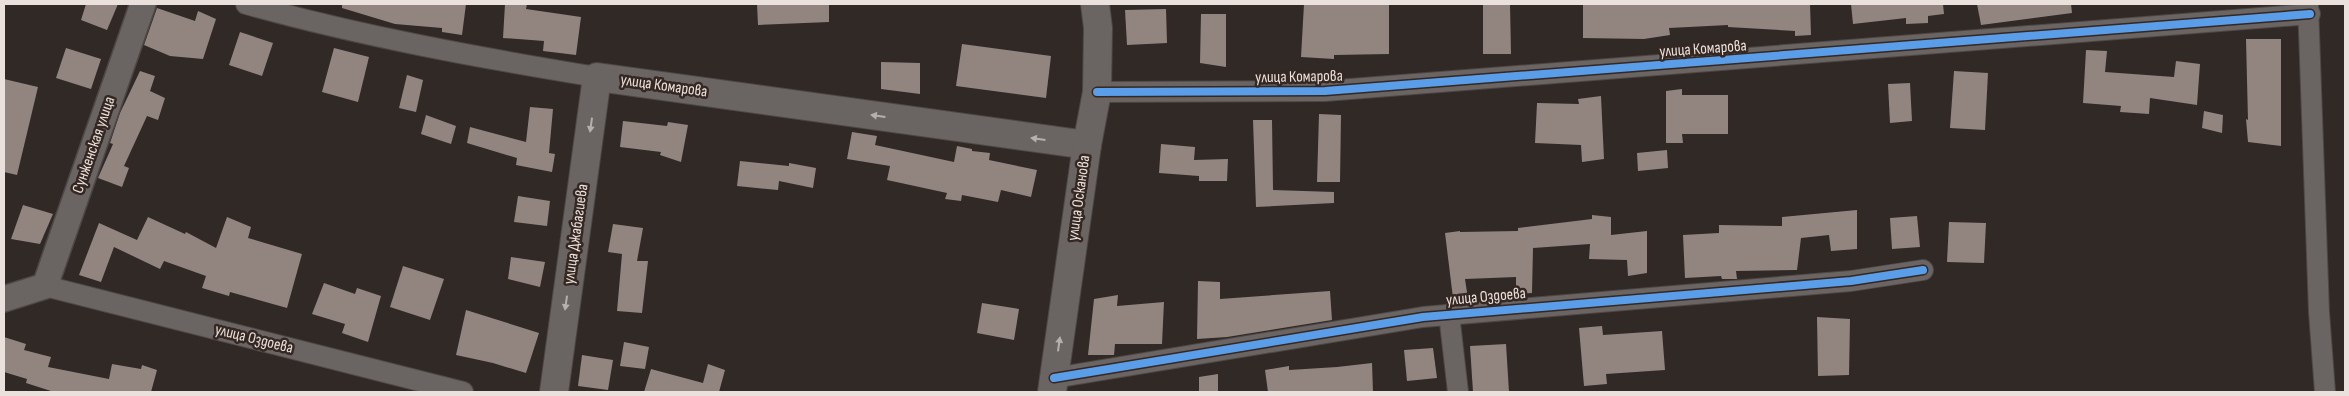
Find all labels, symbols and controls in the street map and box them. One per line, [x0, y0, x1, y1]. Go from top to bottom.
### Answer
street label: улица Комарова [1659, 36, 1747, 62]
street label: улица Комарова [1255, 67, 1343, 87]
street label: улица Комарова [619, 71, 709, 101]
street label: Сунженская улица [69, 94, 119, 196]
one-way arrow [869, 112, 885, 120]
one-way arrow [587, 117, 595, 133]
one-way arrow [1030, 134, 1046, 142]
street label: улица Осканова [1064, 154, 1094, 242]
street label: улица Джабагиева [560, 183, 592, 285]
street label: улица Оздоева [1445, 284, 1527, 310]
one-way arrow [562, 296, 570, 312]
street label: улица Оздоева [213, 320, 295, 358]
one-way arrow [1055, 336, 1063, 352]

